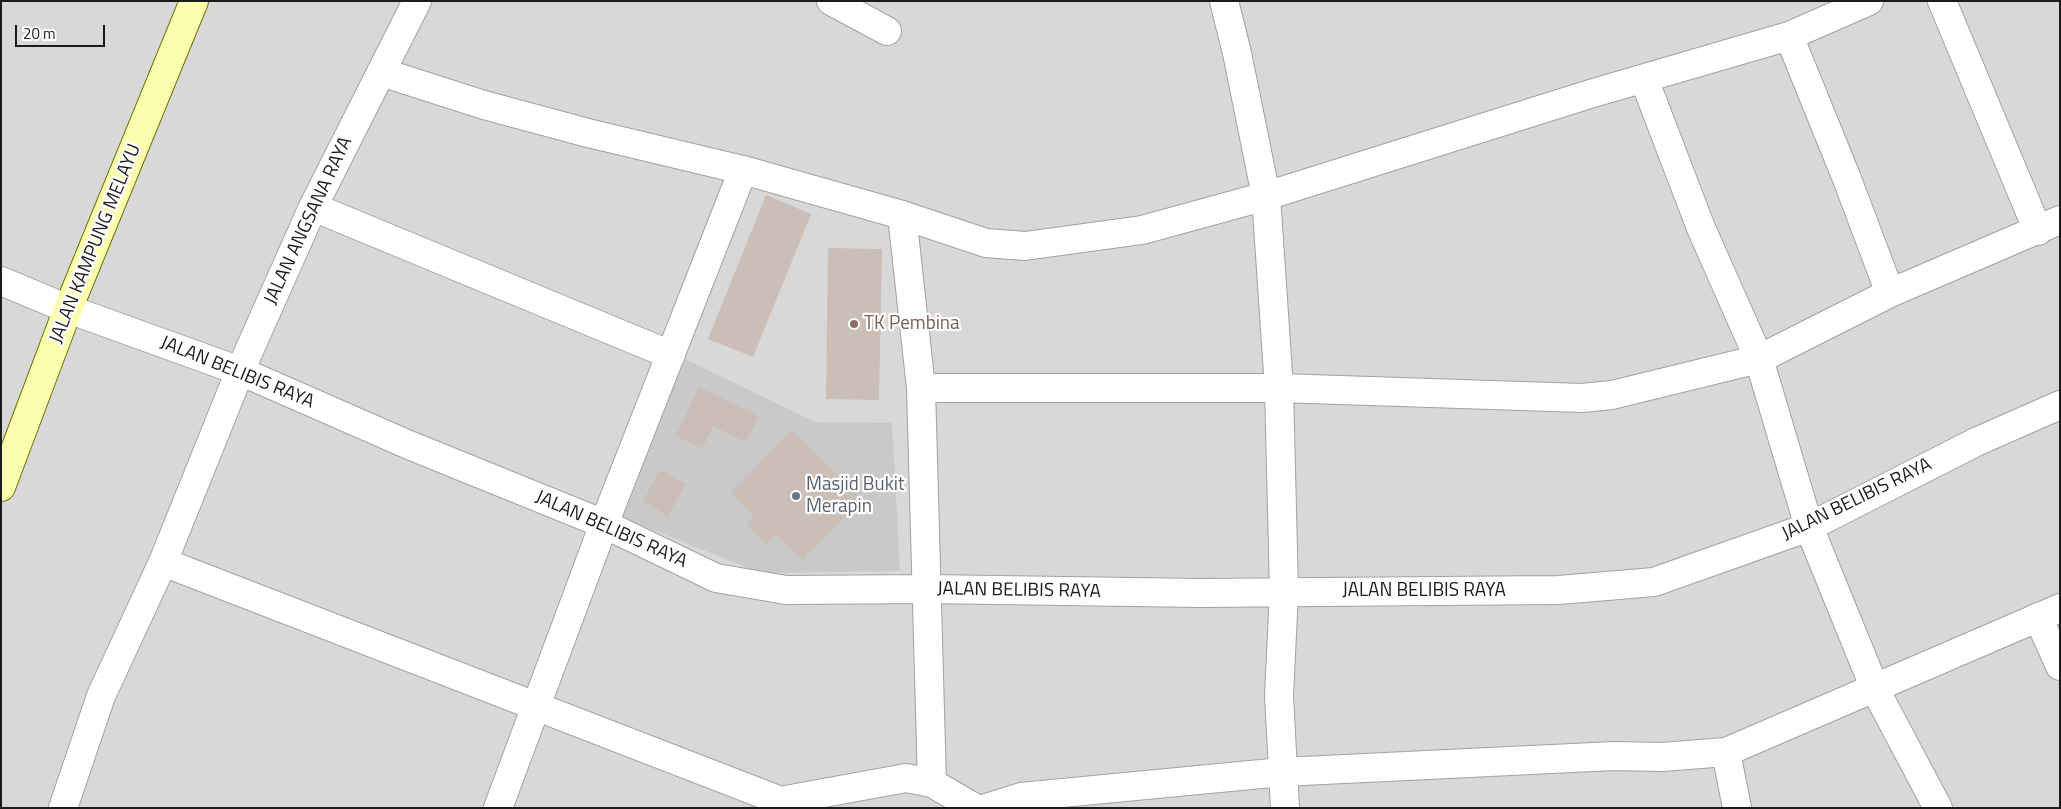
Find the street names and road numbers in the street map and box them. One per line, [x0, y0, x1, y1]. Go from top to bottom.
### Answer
street label: JALAN ANGSANA RAYA [260, 133, 358, 309]
street label: JALAN KAMPUNG MELAYU [46, 141, 146, 347]
street label: JALAN BELIBIS RAYA [157, 332, 317, 414]
street label: JALAN BELIBIS RAYA [1778, 454, 1936, 546]
street label: JALAN BELIBIS RAYA [532, 486, 690, 574]
street label: JALAN BELIBIS RAYA [937, 578, 1101, 604]
street label: JALAN BELIBIS RAYA [1342, 580, 1506, 602]

